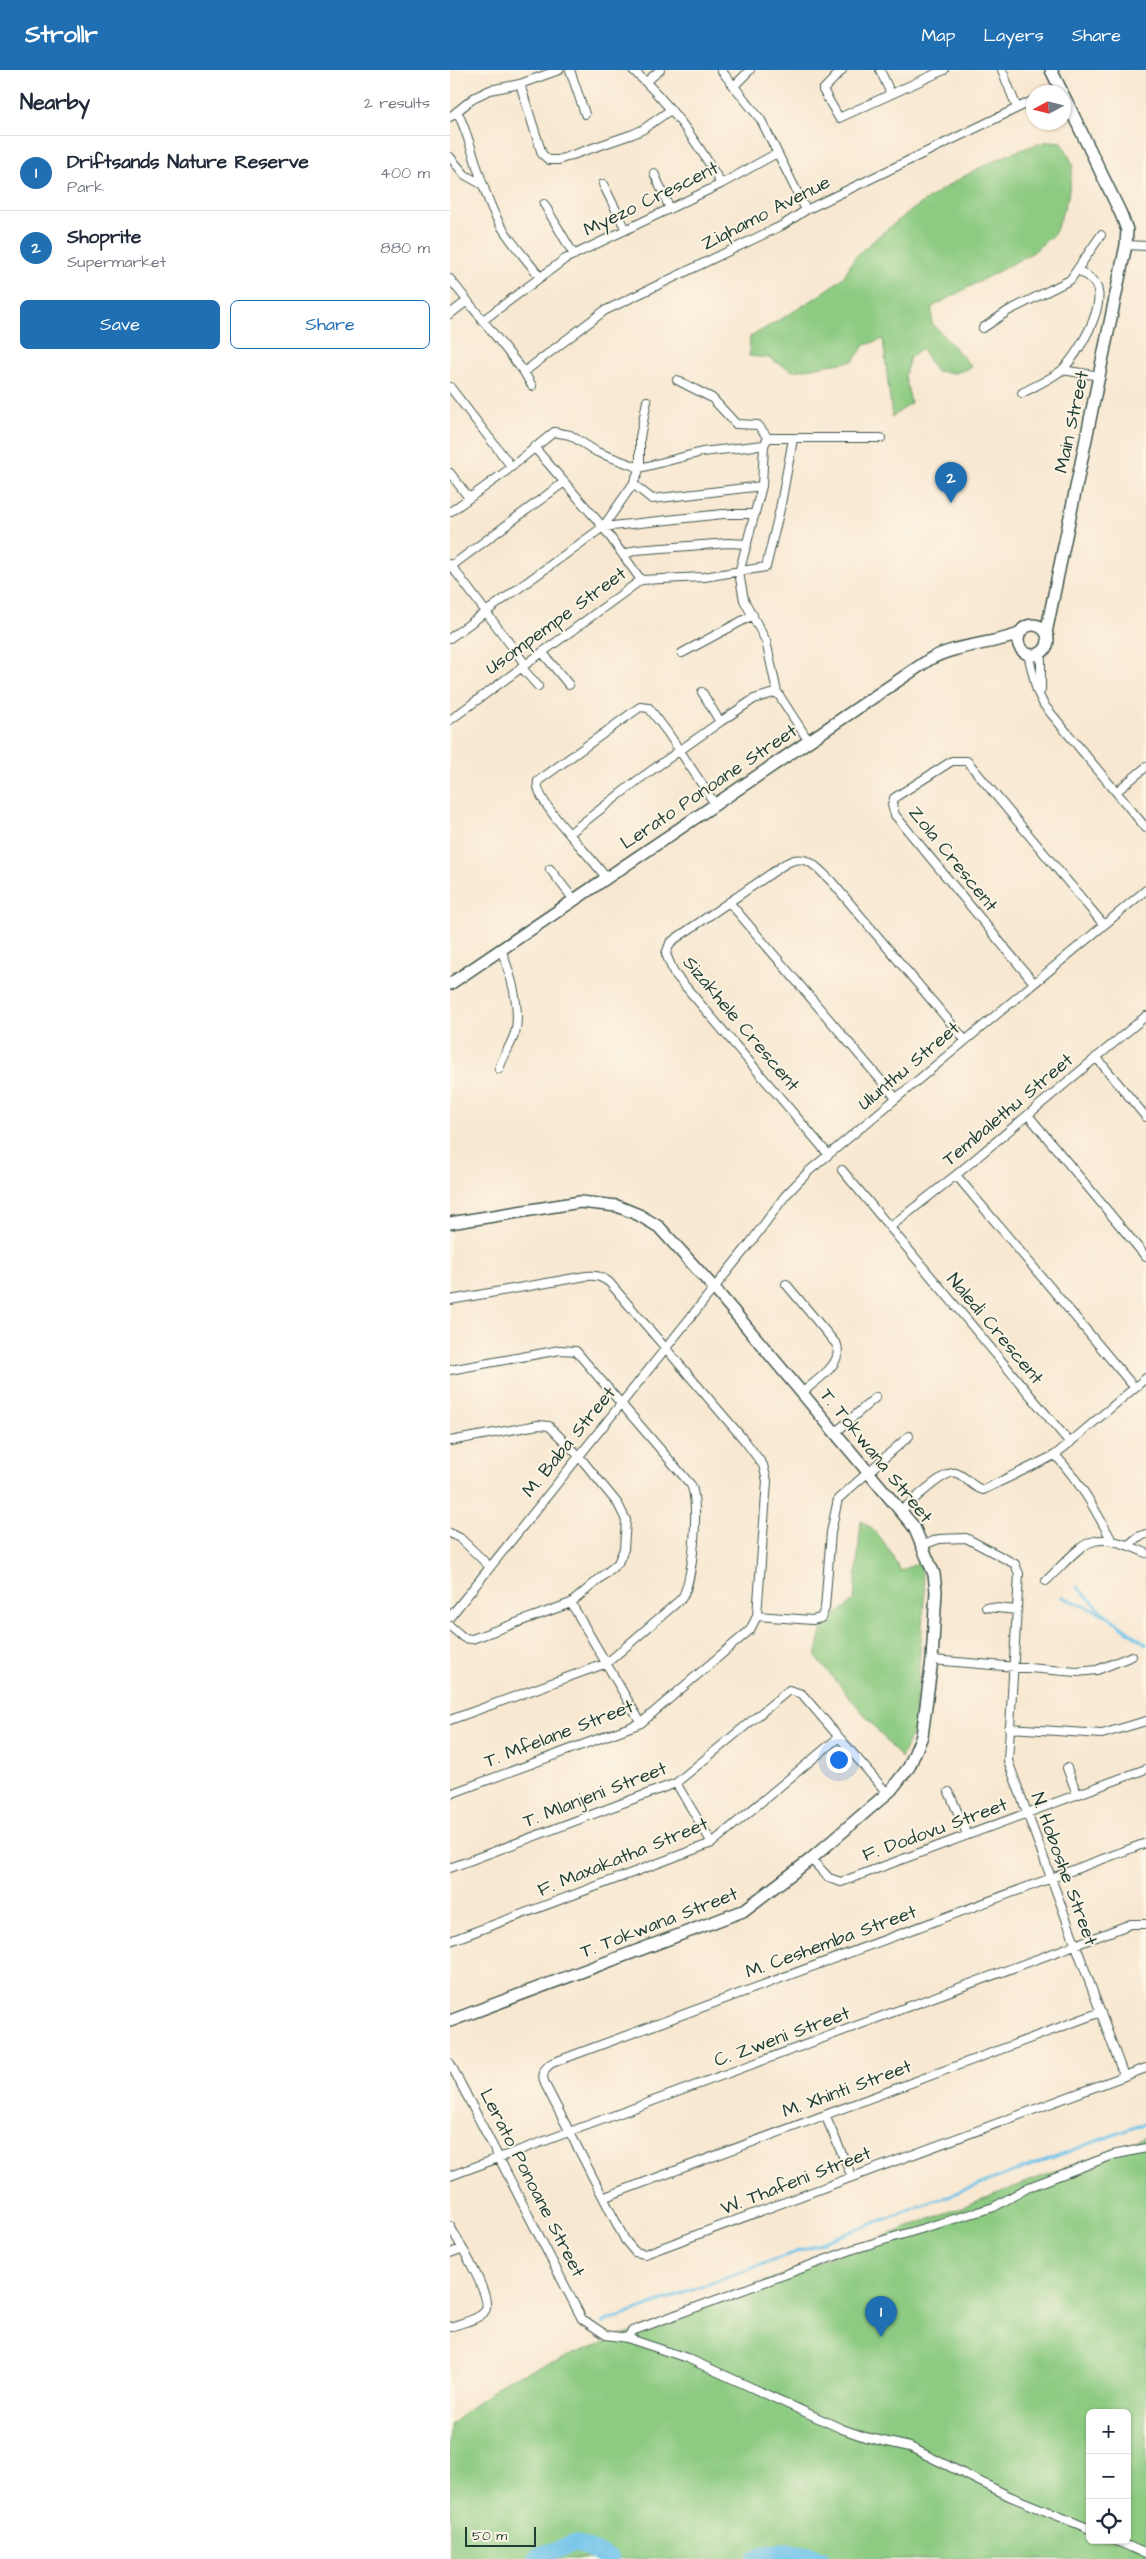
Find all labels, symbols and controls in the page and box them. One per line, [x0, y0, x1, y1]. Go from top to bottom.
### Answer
text: Strollr [25, 18, 98, 52]
text: Map [921, 23, 955, 48]
text: Layers [983, 23, 1044, 48]
text: Share [1072, 23, 1121, 48]
north arrow [1026, 85, 1071, 130]
text: Nearby [20, 88, 90, 117]
text: 2 results [364, 92, 430, 114]
text: Driftsands Nature Reserve [67, 149, 309, 176]
street label: Myezo Crescent [579, 154, 724, 244]
text: 1 [35, 162, 37, 184]
text: 400 m [380, 162, 430, 184]
street label: Ziqhamo Avenue [697, 169, 835, 257]
text: Park [67, 176, 104, 198]
text: Shoprite [67, 224, 141, 251]
text: 2 [31, 237, 41, 259]
text: 880 m [380, 237, 430, 259]
text: Supermarket [67, 251, 166, 273]
button: Save [20, 300, 220, 349]
button: Share [230, 300, 430, 349]
street label: Main Street [1048, 368, 1096, 476]
pin: 2 [935, 462, 967, 503]
street label: Usompempe Street [480, 560, 632, 681]
street label: Lerato Ponoane Street [615, 717, 803, 856]
street label: Zola Crescent [902, 800, 1004, 918]
street label: Sizakhele Crescent [676, 950, 806, 1098]
street label: Ulunthu Street [852, 1015, 966, 1117]
street label: Tembalethu Street [937, 1047, 1080, 1173]
street label: Naledi Crescent [940, 1267, 1050, 1391]
street label: M. Baba Street [516, 1381, 622, 1503]
street label: T. Tokwana Street [813, 1383, 939, 1530]
street label: T. Mfelane Street [480, 1693, 638, 1775]
your location [826, 1747, 852, 1773]
street label: T. Mlanjeni Street [519, 1755, 671, 1835]
street label: N. Hoboshe Street [1024, 1789, 1104, 1950]
street label: F. Dodovu Street [859, 1791, 1012, 1869]
street label: F. Maxakatha Street [534, 1810, 713, 1904]
street label: T. Tokwana Street [576, 1880, 742, 1965]
street label: M. Ceshemba Street [742, 1898, 921, 1986]
street label: C. Zweni Street [710, 2000, 854, 2074]
street label: M. Xhinti Street [779, 2053, 916, 2125]
street label: Lerato Ponoane Street [473, 2084, 591, 2282]
street label: W. Thafeni Street [717, 2140, 875, 2222]
pin: 1 [865, 2296, 897, 2337]
map controls [1086, 2409, 1131, 2544]
button: + [1086, 2409, 1131, 2454]
button: − [1086, 2454, 1131, 2499]
button: locate [1086, 2499, 1131, 2544]
scale bar [465, 2524, 536, 2547]
text: 50 m [472, 2526, 507, 2546]

